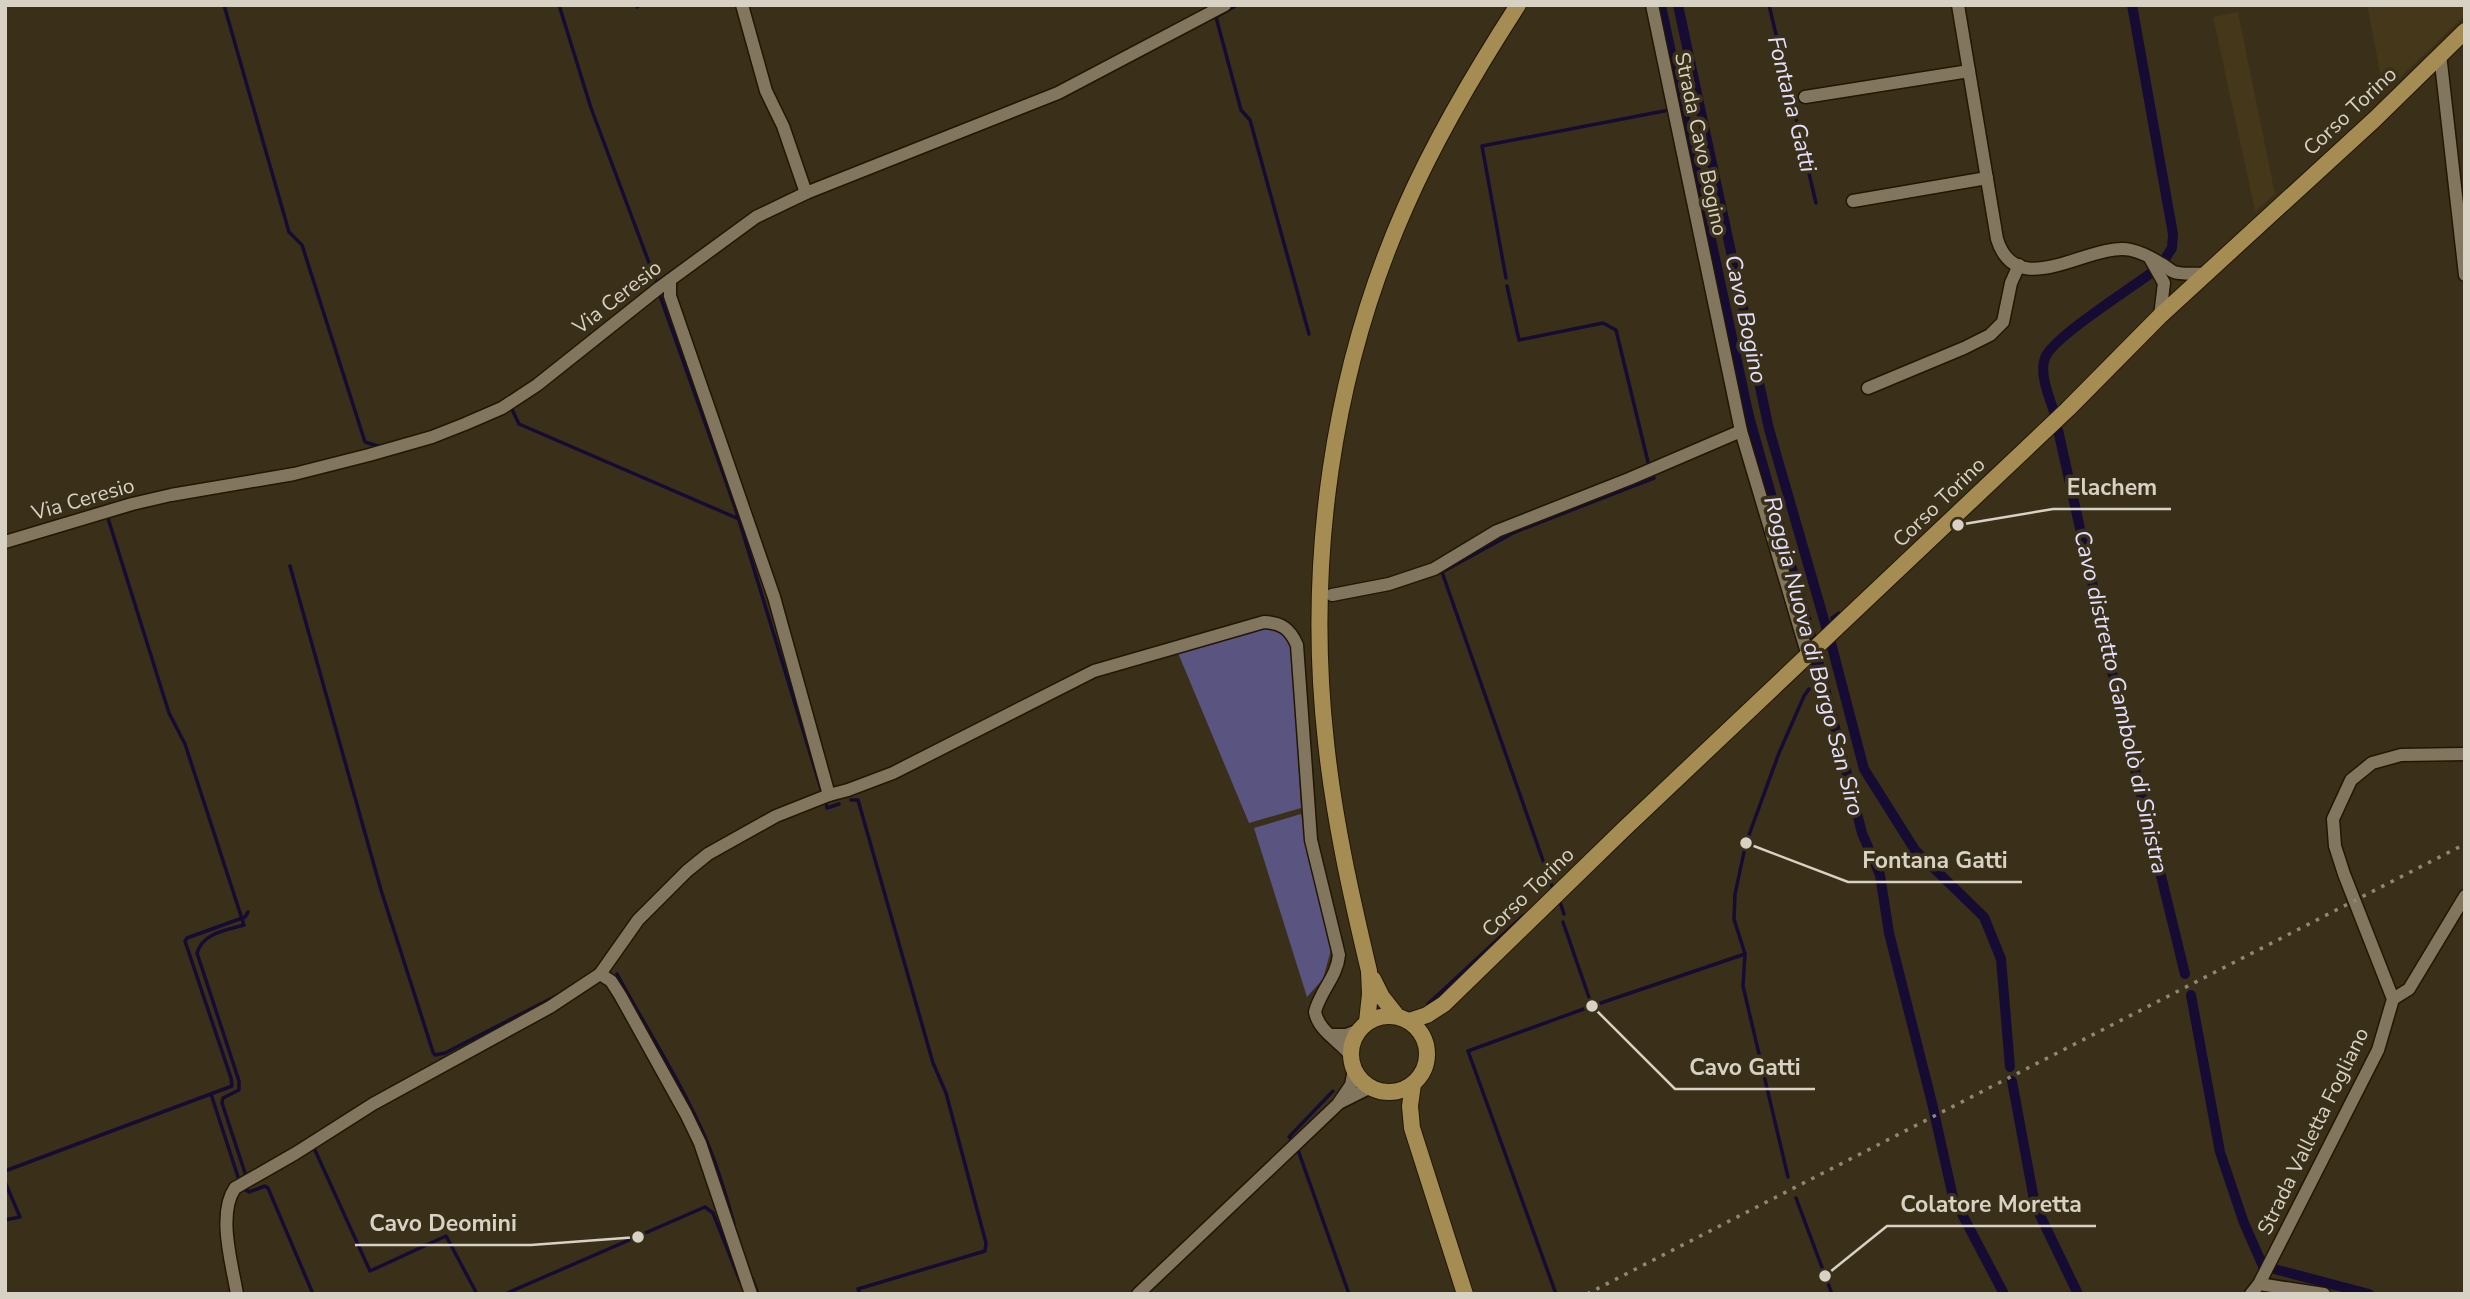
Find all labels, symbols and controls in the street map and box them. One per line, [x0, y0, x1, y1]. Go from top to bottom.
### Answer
water label: Fontana Gatti [1760, 33, 1824, 176]
street label: Strada Cavo Bogino [1668, 50, 1734, 238]
street label: Corso Torino [2297, 60, 2403, 162]
water label: Cavo Bogino [1717, 252, 1775, 386]
street label: Via Ceresio [566, 253, 667, 341]
street label: Corso Torino [1887, 451, 1991, 553]
callout: Elachem [2053, 465, 2171, 509]
street label: Via Ceresio [27, 471, 138, 527]
text: Elachem [2067, 472, 2157, 503]
water label: Roggia Nuova di Borgo San Siro [1756, 493, 1872, 819]
water label: Cavo distretto Gambolò di Sinistra [2066, 527, 2176, 877]
callout: Fontana Gatti [1848, 838, 2022, 882]
street label: Corso Torino [1476, 841, 1580, 943]
text: Fontana Gatti [1862, 845, 2008, 876]
street label: Strada Valletta Fogliano [2251, 1023, 2375, 1239]
callout: Cavo Gatti [1675, 1045, 1815, 1089]
text: Cavo Gatti [1689, 1052, 1801, 1083]
callout: Colatore Moretta [1887, 1182, 2096, 1226]
text: Colatore Moretta [1900, 1189, 2082, 1220]
callout: Cavo Deomini [355, 1201, 531, 1245]
text: Cavo Deomini [369, 1208, 517, 1239]

